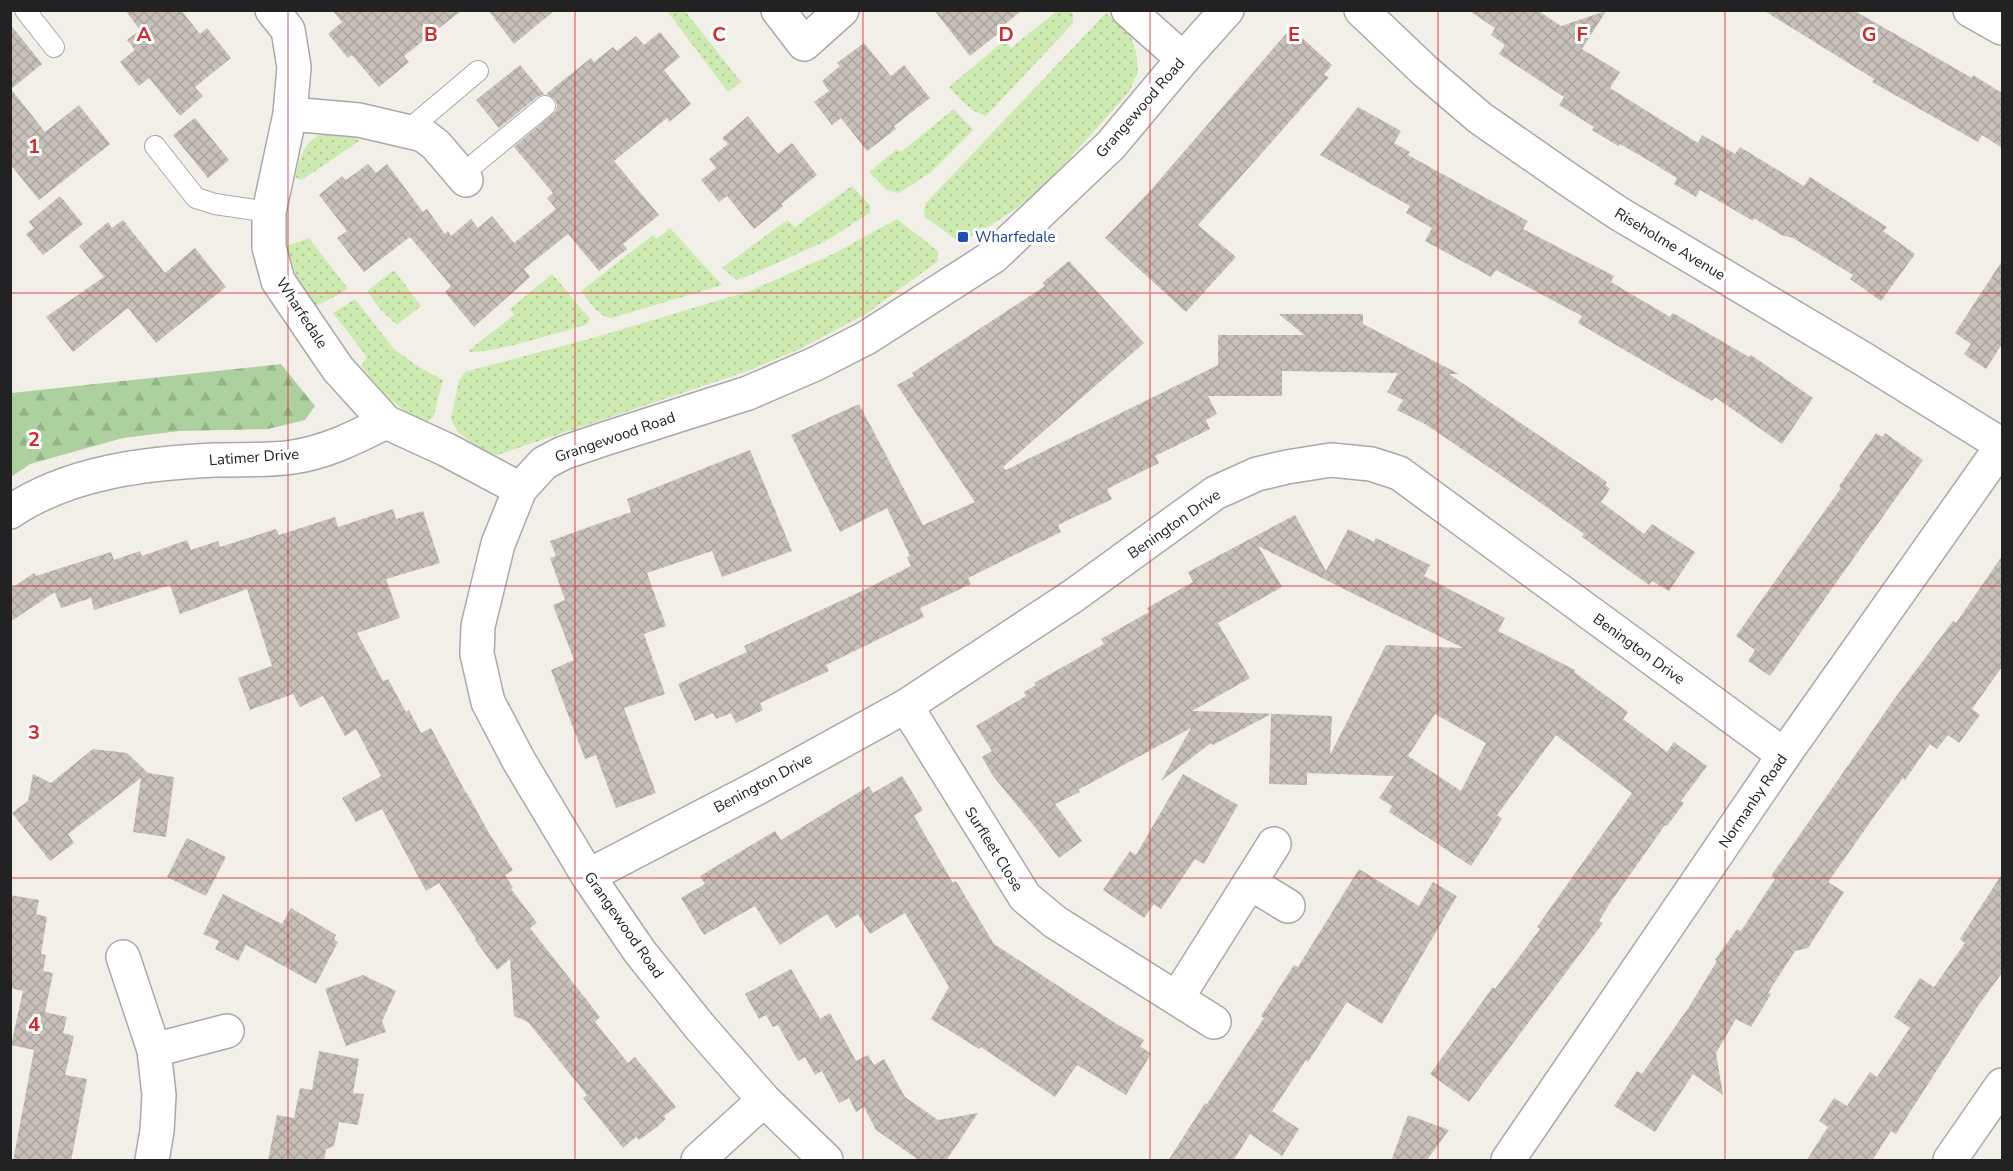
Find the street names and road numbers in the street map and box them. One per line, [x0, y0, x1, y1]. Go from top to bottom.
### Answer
street label: Grangewood Road [1091, 54, 1189, 162]
street label: Riseholme Avenue [1611, 203, 1729, 285]
street label: Wharfedale [272, 274, 332, 352]
street label: Grangewood Road [552, 407, 678, 467]
street label: Latimer Drive [208, 444, 300, 470]
street label: Benington Drive [1124, 485, 1224, 563]
street label: Benington Drive [1589, 609, 1689, 689]
street label: Benington Drive [710, 749, 816, 817]
street label: Normanby Road [1714, 750, 1792, 852]
street label: Surfleet Close [960, 803, 1028, 895]
street label: Grangewood Road [580, 868, 668, 982]

